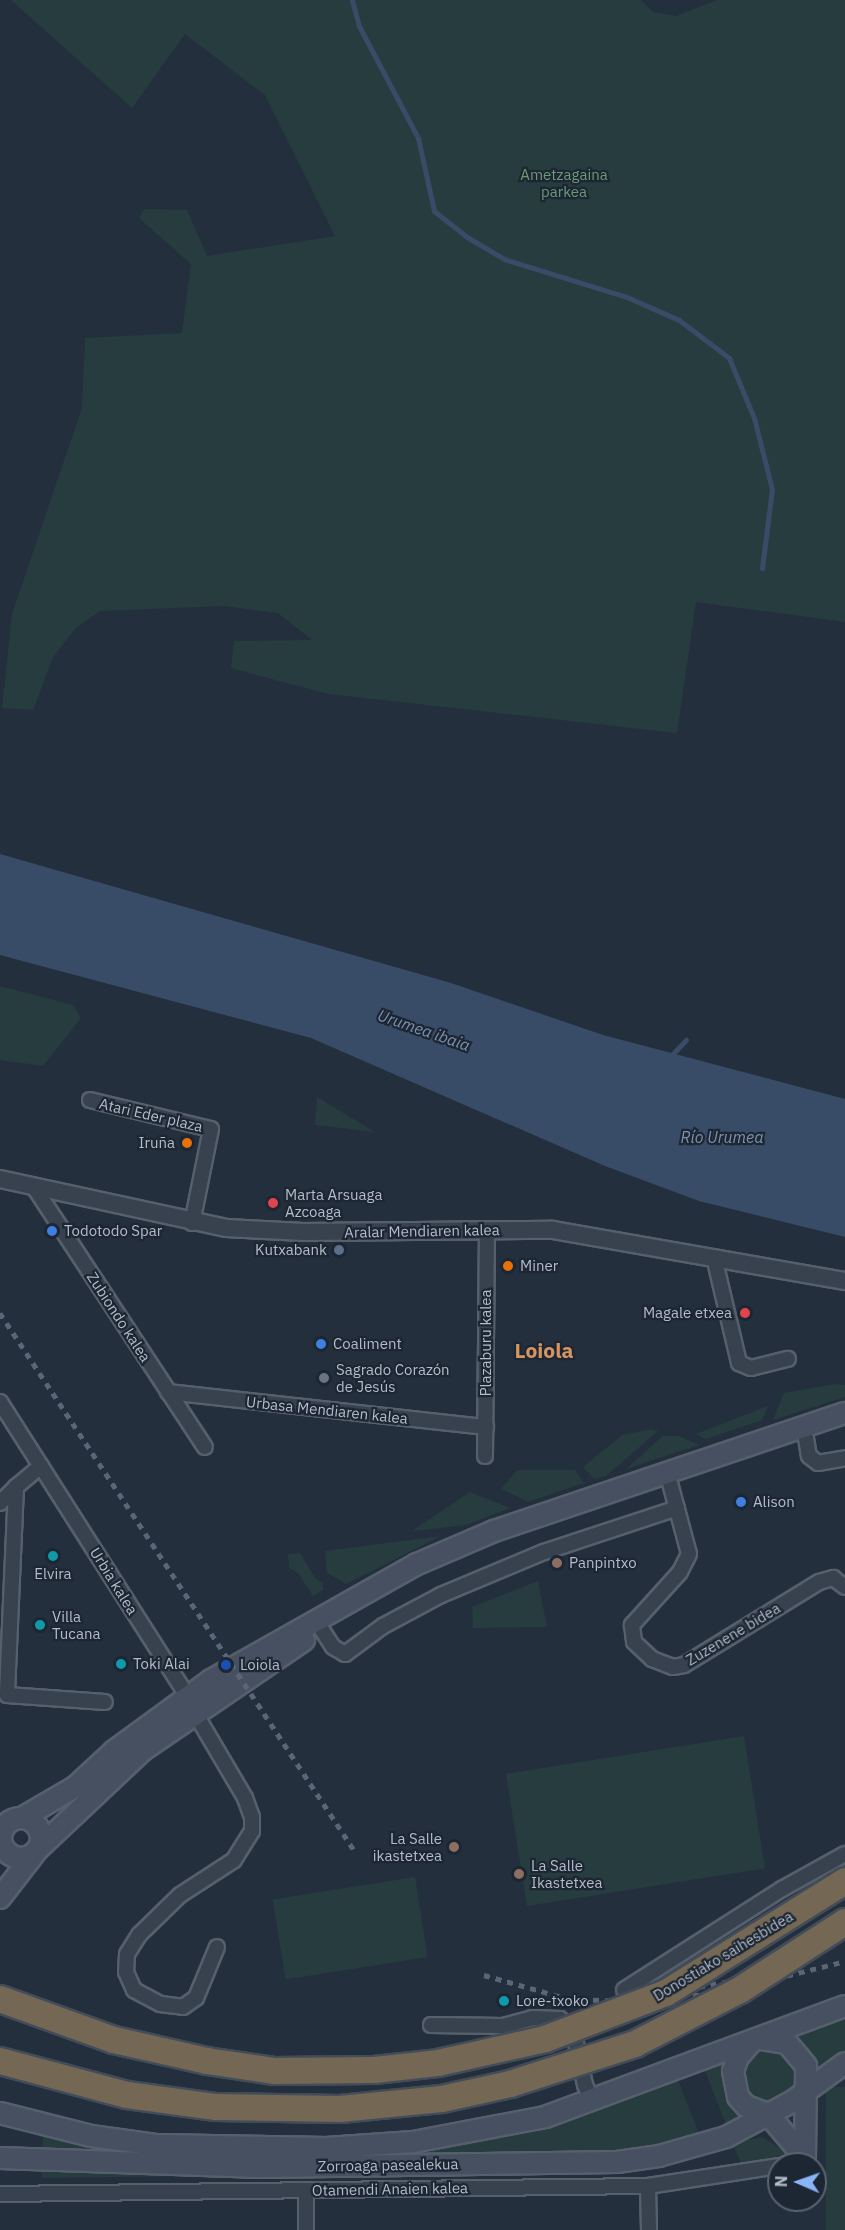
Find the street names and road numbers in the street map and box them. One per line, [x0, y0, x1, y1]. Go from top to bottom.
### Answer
street label: Atari Eder plaza [97, 1094, 205, 1136]
street label: Aralar Mendiaren kalea [344, 1221, 500, 1241]
street label: Zubiondo kalea [83, 1269, 155, 1365]
street label: Plazaburu kalea [477, 1289, 495, 1397]
street label: Urbasa Mendiaren kalea [245, 1393, 409, 1427]
street label: Urbia kalea [86, 1544, 142, 1618]
street label: Zuzenene bidea [683, 1599, 783, 1669]
street label: Donostiako saihesbidea [650, 1907, 796, 2005]
street label: Zorroaga pasealekua [318, 2155, 458, 2175]
street label: Otamendi Anaien kalea [312, 2179, 468, 2199]

